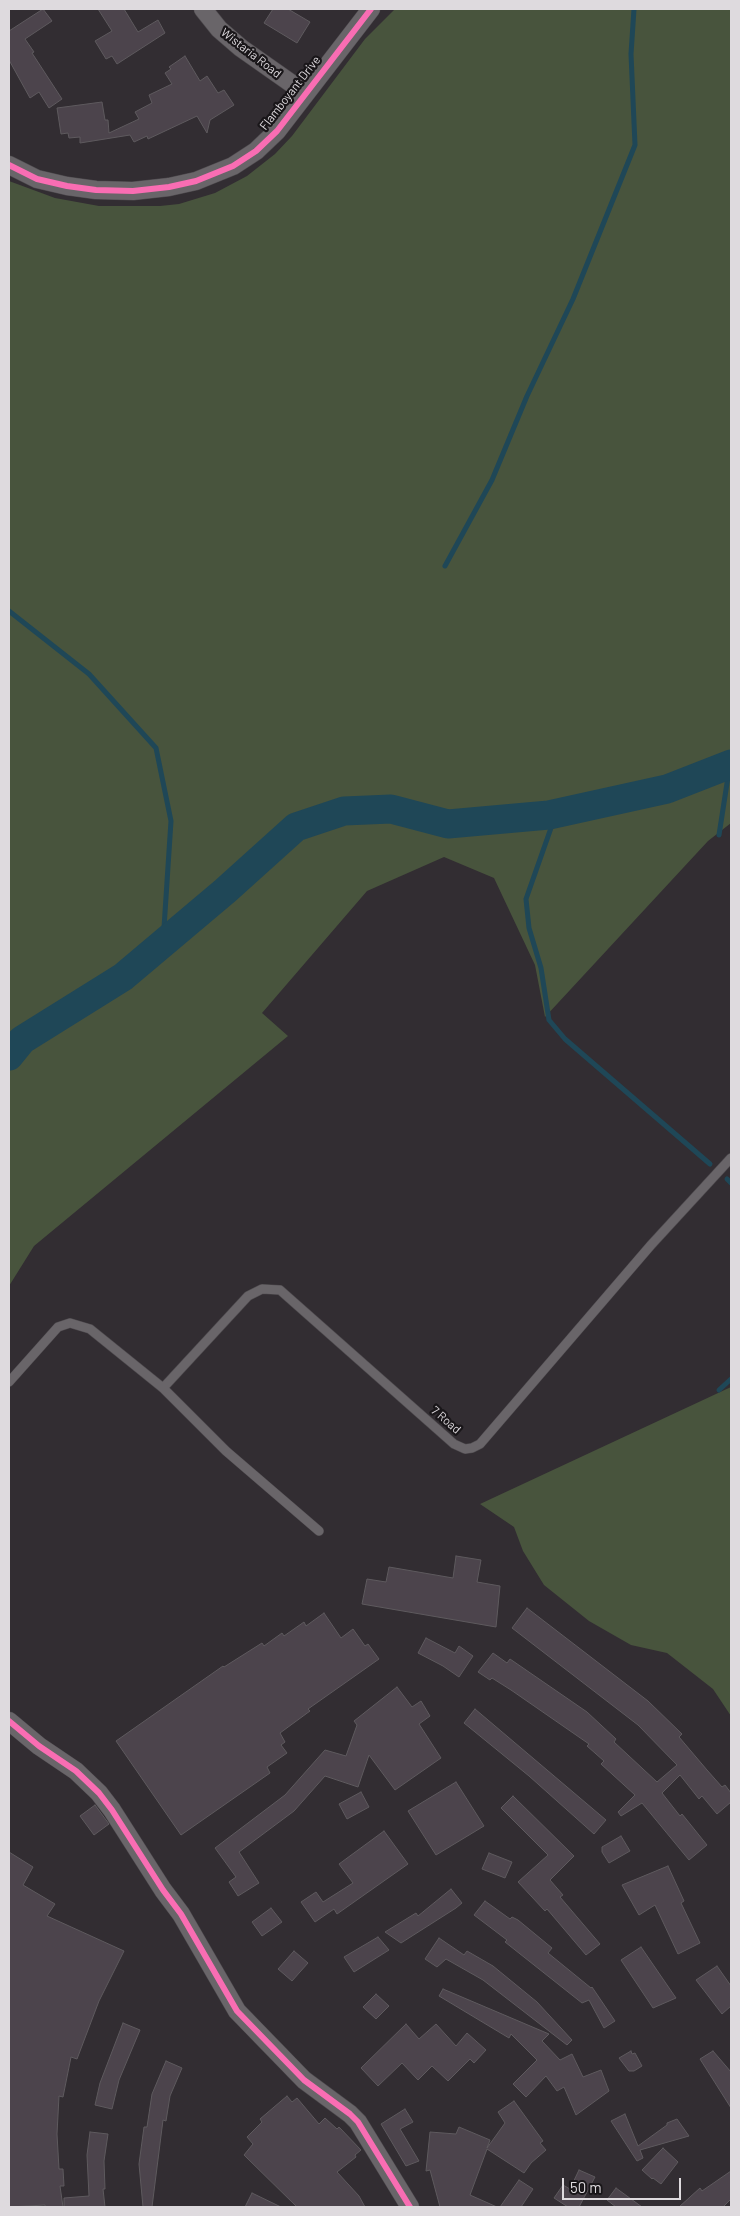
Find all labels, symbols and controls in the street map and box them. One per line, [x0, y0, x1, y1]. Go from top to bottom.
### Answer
street label: Wistaria Road [218, 25, 284, 81]
street label: Flamboyant Drive [257, 53, 323, 133]
street label: 7 Road [428, 1403, 464, 1437]
scale bar [565, 2168, 684, 2200]
text: 50 m [570, 2178, 602, 2196]

